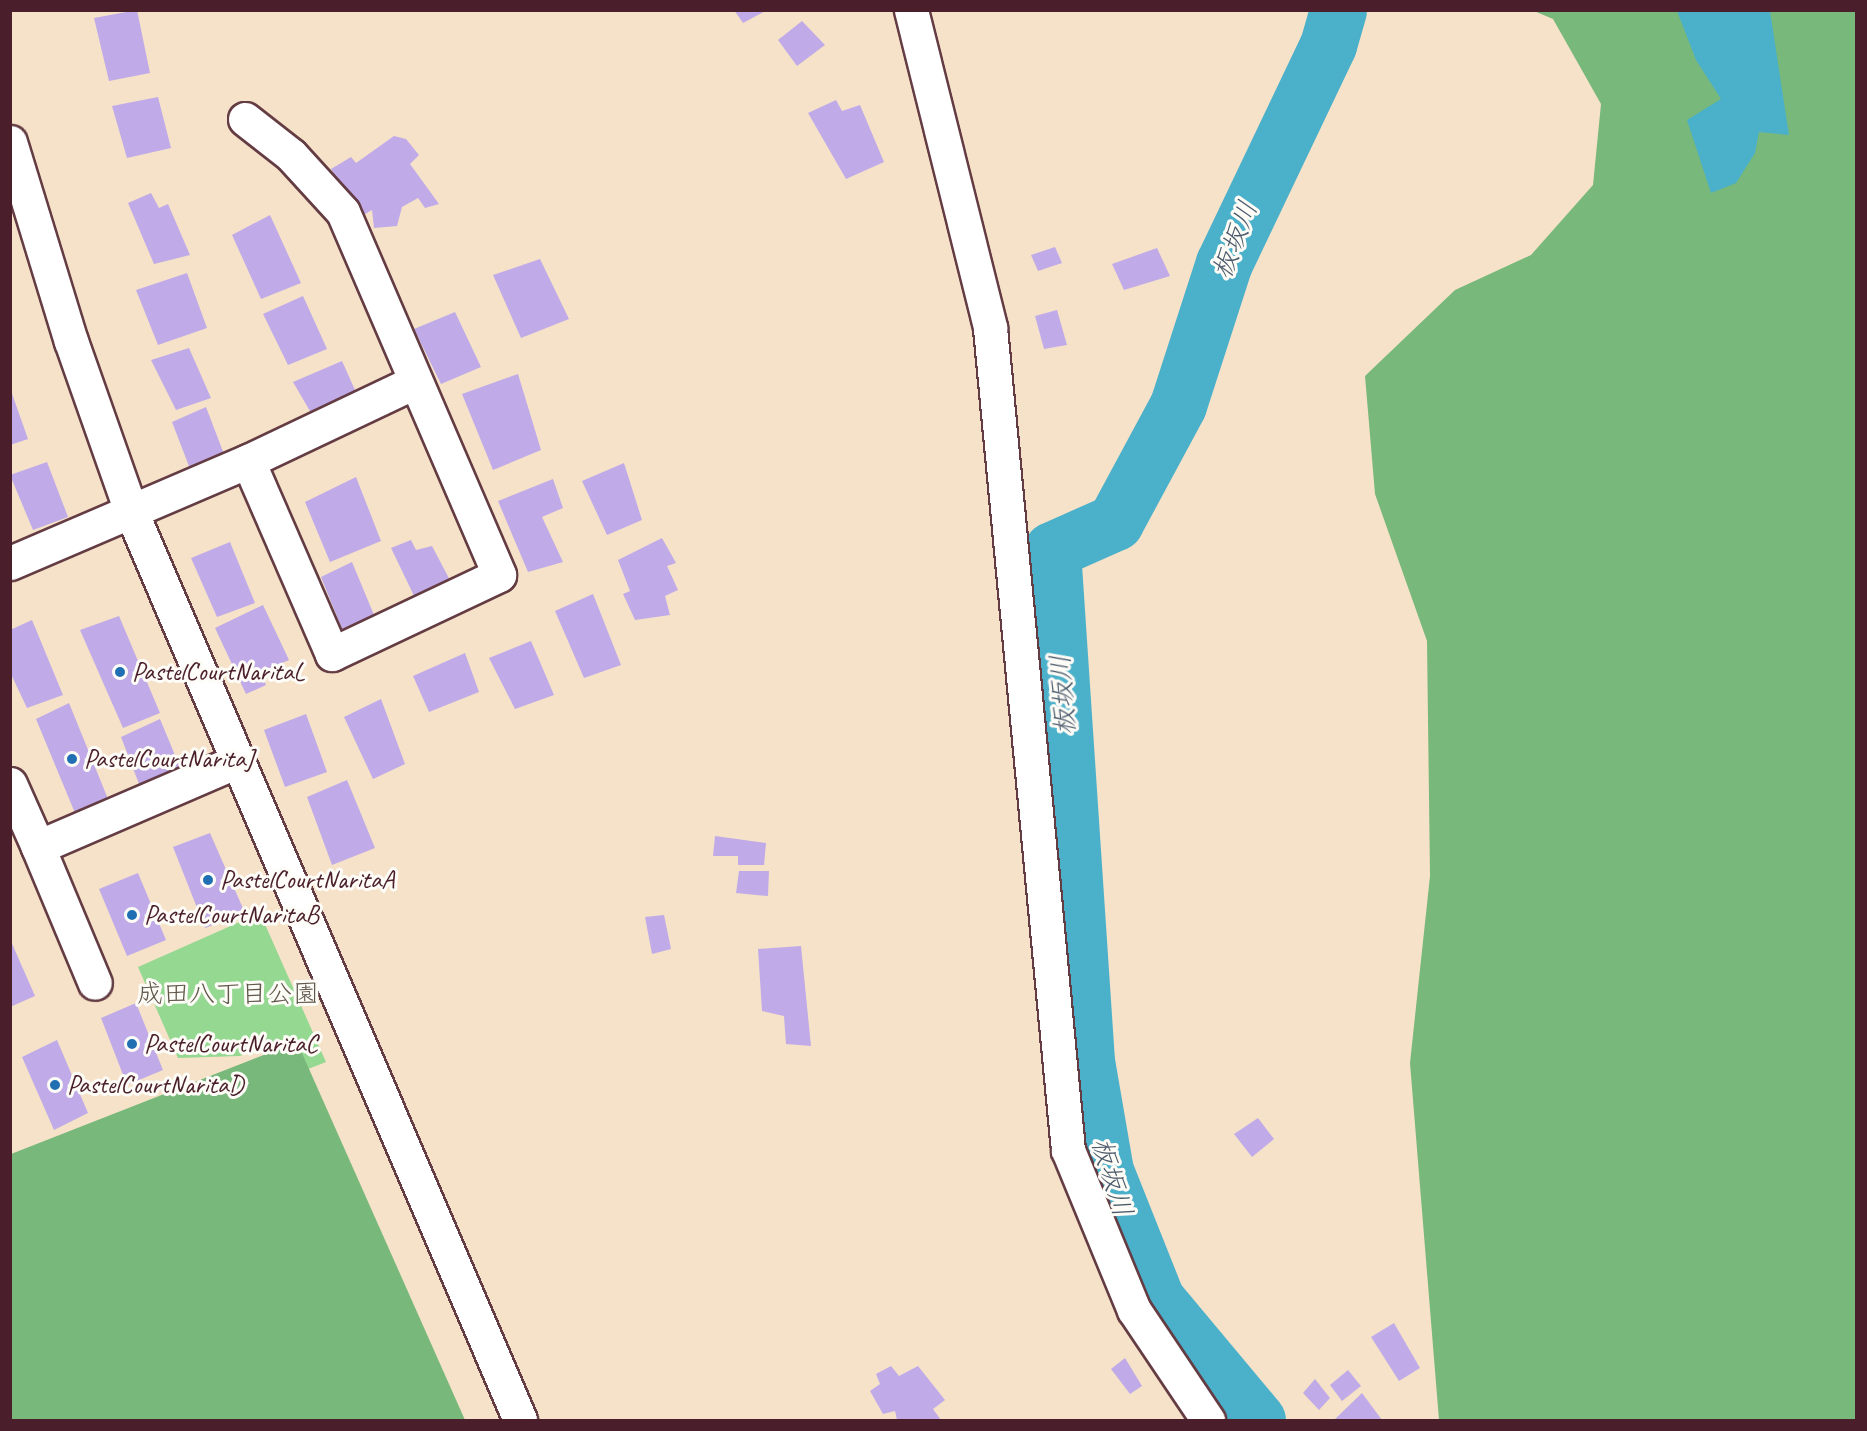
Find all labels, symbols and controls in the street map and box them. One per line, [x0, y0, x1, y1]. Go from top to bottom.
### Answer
water label: 板坂川 [1205, 196, 1265, 284]
water label: 板坂川 [1044, 653, 1082, 737]
place label: PastelCourtNaritaL [132, 656, 304, 688]
marker: PastelCourtNaritaL [113, 665, 127, 679]
place label: PastelCourtNaritaJ [84, 743, 253, 775]
marker: PastelCourtNaritaJ [65, 752, 79, 766]
place label: PastelCourtNaritaA [220, 864, 394, 896]
marker: PastelCourtNaritaA [201, 873, 215, 887]
place label: PastelCourtNaritaB [144, 899, 319, 931]
marker: PastelCourtNaritaB [125, 908, 139, 922]
park label: 成田八丁目公園 [137, 978, 319, 1010]
place label: PastelCourtNaritaC [144, 1028, 318, 1060]
marker: PastelCourtNaritaC [125, 1037, 139, 1051]
place label: PastelCourtNaritaD [67, 1069, 243, 1101]
marker: PastelCourtNaritaD [48, 1078, 62, 1092]
water label: 板坂川 [1085, 1134, 1139, 1220]

